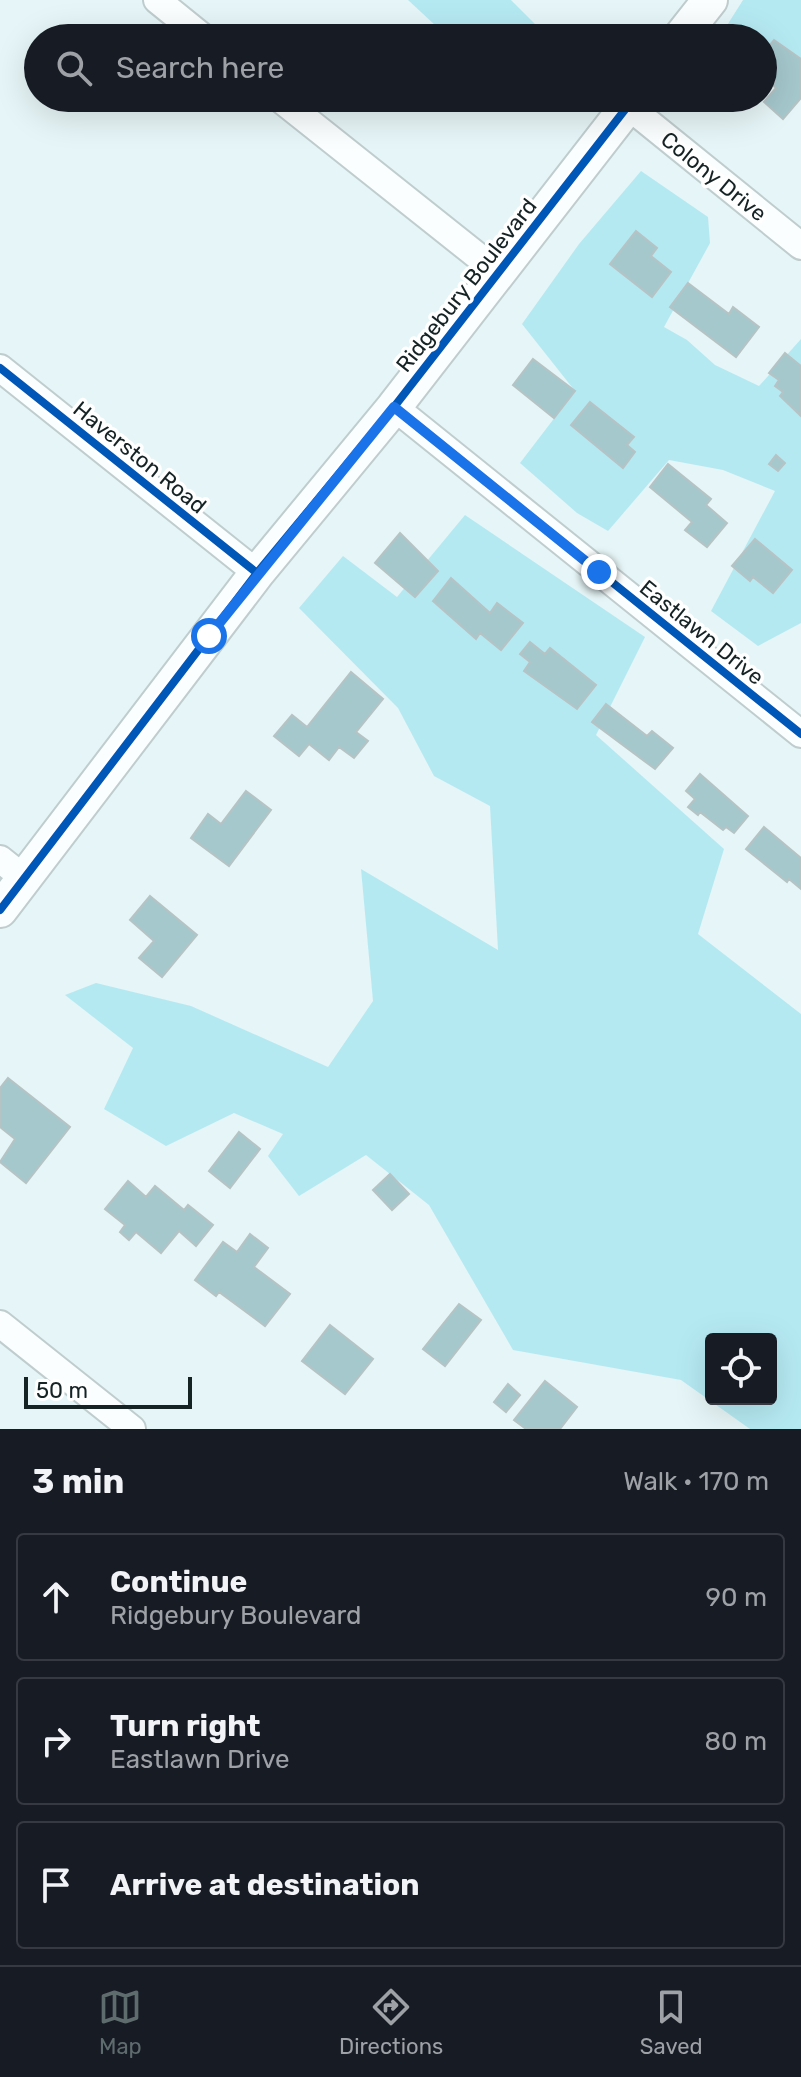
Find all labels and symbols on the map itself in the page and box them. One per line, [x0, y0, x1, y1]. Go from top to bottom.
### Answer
street label: Colony Drive [655, 126, 772, 227]
street label: Ridgebury Boulevard [390, 193, 543, 377]
street label: Haverston Road [68, 395, 212, 519]
route end [581, 554, 617, 590]
street label: Eastlawn Drive [634, 574, 769, 691]
route start [191, 618, 227, 654]
scale bar [24, 1373, 192, 1409]

